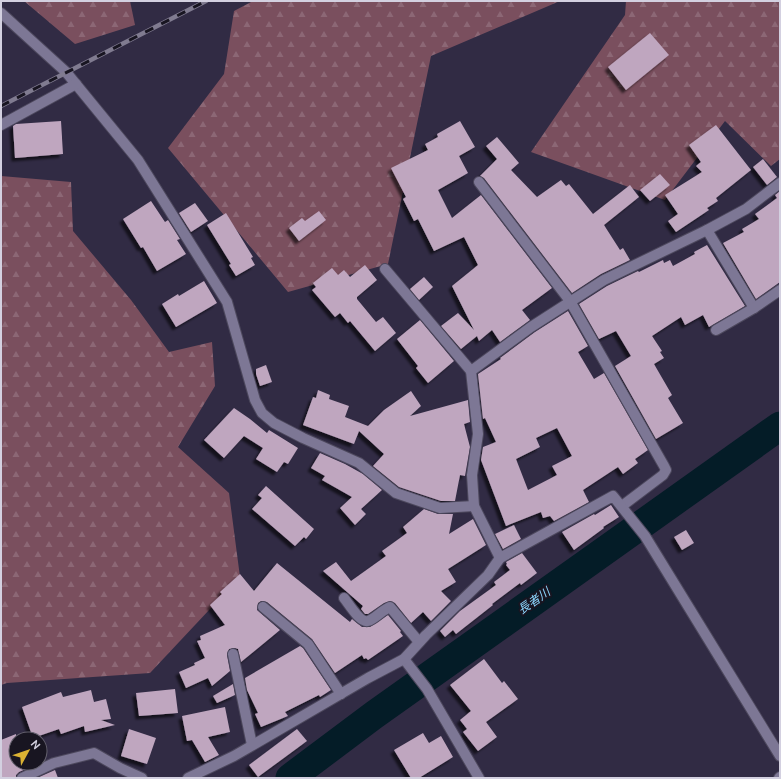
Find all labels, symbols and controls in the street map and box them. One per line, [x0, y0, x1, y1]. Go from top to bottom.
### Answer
water label: 長者川 [515, 584, 554, 616]
north arrow [8, 731, 48, 771]
text: N [28, 738, 43, 752]

